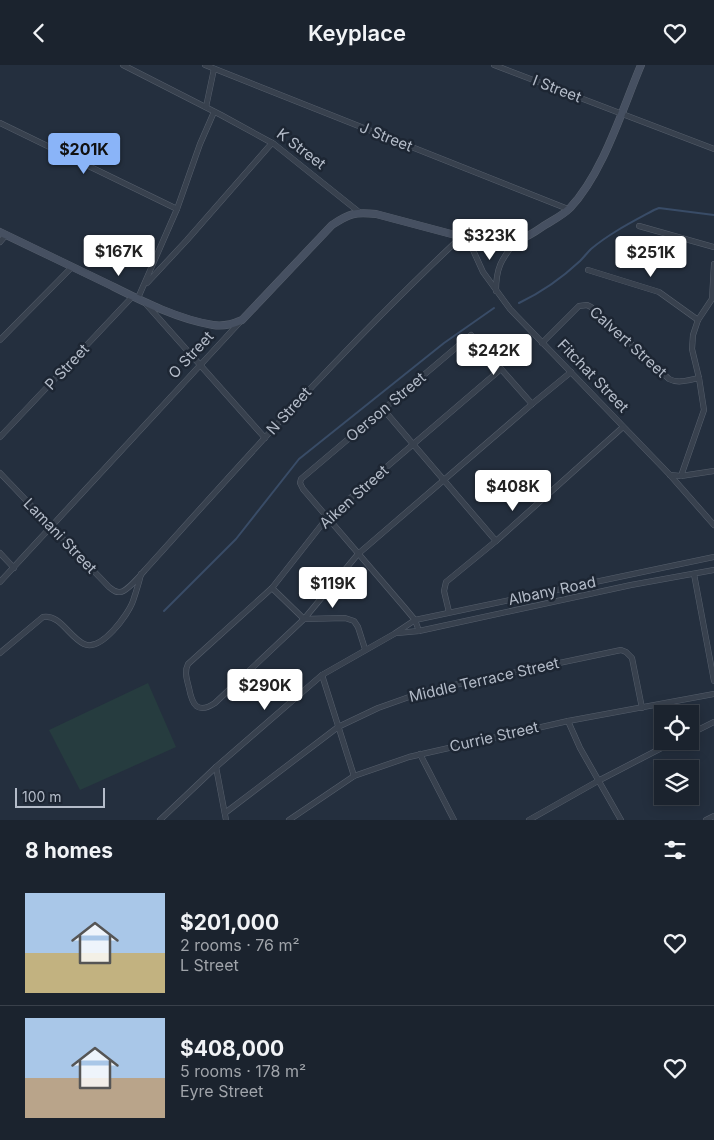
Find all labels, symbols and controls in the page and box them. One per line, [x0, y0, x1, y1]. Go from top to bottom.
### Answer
icon: back [25, 19, 53, 47]
icon: heart [661, 19, 689, 47]
text: Keyplace [308, 20, 406, 46]
street label: I Street [530, 71, 584, 106]
street label: J Street [357, 117, 415, 156]
street label: K Street [273, 124, 330, 173]
pin: $201K [49, 133, 119, 175]
text: $201K [59, 139, 109, 159]
pin: $323K [455, 219, 525, 261]
text: $323K [464, 225, 516, 245]
pin: $167K [84, 235, 154, 277]
pin: $251K [616, 235, 686, 278]
text: $167K [95, 241, 143, 261]
text: $251K [626, 242, 676, 262]
street label: Calvert Street [586, 302, 671, 381]
street label: O Street [164, 327, 217, 382]
pin: $242K [459, 333, 529, 376]
street label: Fitchat Street [554, 335, 633, 416]
street label: P Street [41, 340, 93, 394]
text: $242K [468, 340, 520, 360]
street label: Oerson Street [342, 368, 429, 445]
street label: N Street [262, 383, 315, 439]
street label: Aiken Street [315, 461, 392, 533]
pin: $408K [478, 469, 548, 512]
text: $408K [486, 476, 540, 496]
street label: Lamani Street [20, 494, 101, 577]
pin: $119K [298, 567, 368, 609]
street label: Albany Road [506, 572, 598, 609]
text: $119K [310, 573, 356, 593]
street label: Middle Terrace Street [407, 653, 561, 706]
pin: $290K [230, 669, 300, 711]
text: $290K [238, 675, 292, 695]
map controls [654, 705, 699, 805]
button: locate [654, 705, 699, 750]
street label: Currie Street [448, 717, 540, 756]
button: layers [654, 760, 699, 805]
scale bar [15, 785, 105, 808]
text: 100 m [22, 788, 62, 805]
icon: filters [661, 836, 689, 864]
text: 8 homes [25, 838, 113, 863]
text: $201,000 [180, 910, 279, 935]
icon: home [65, 913, 125, 973]
icon: heart [661, 929, 689, 957]
text: 2 rooms · 76 m² [180, 935, 300, 955]
text: L Street [180, 955, 239, 975]
text: $408,000 [180, 1036, 284, 1061]
icon: home [65, 1038, 125, 1098]
icon: heart [661, 1054, 689, 1082]
text: 5 rooms · 178 m² [180, 1061, 306, 1081]
text: Eyre Street [180, 1081, 263, 1101]

